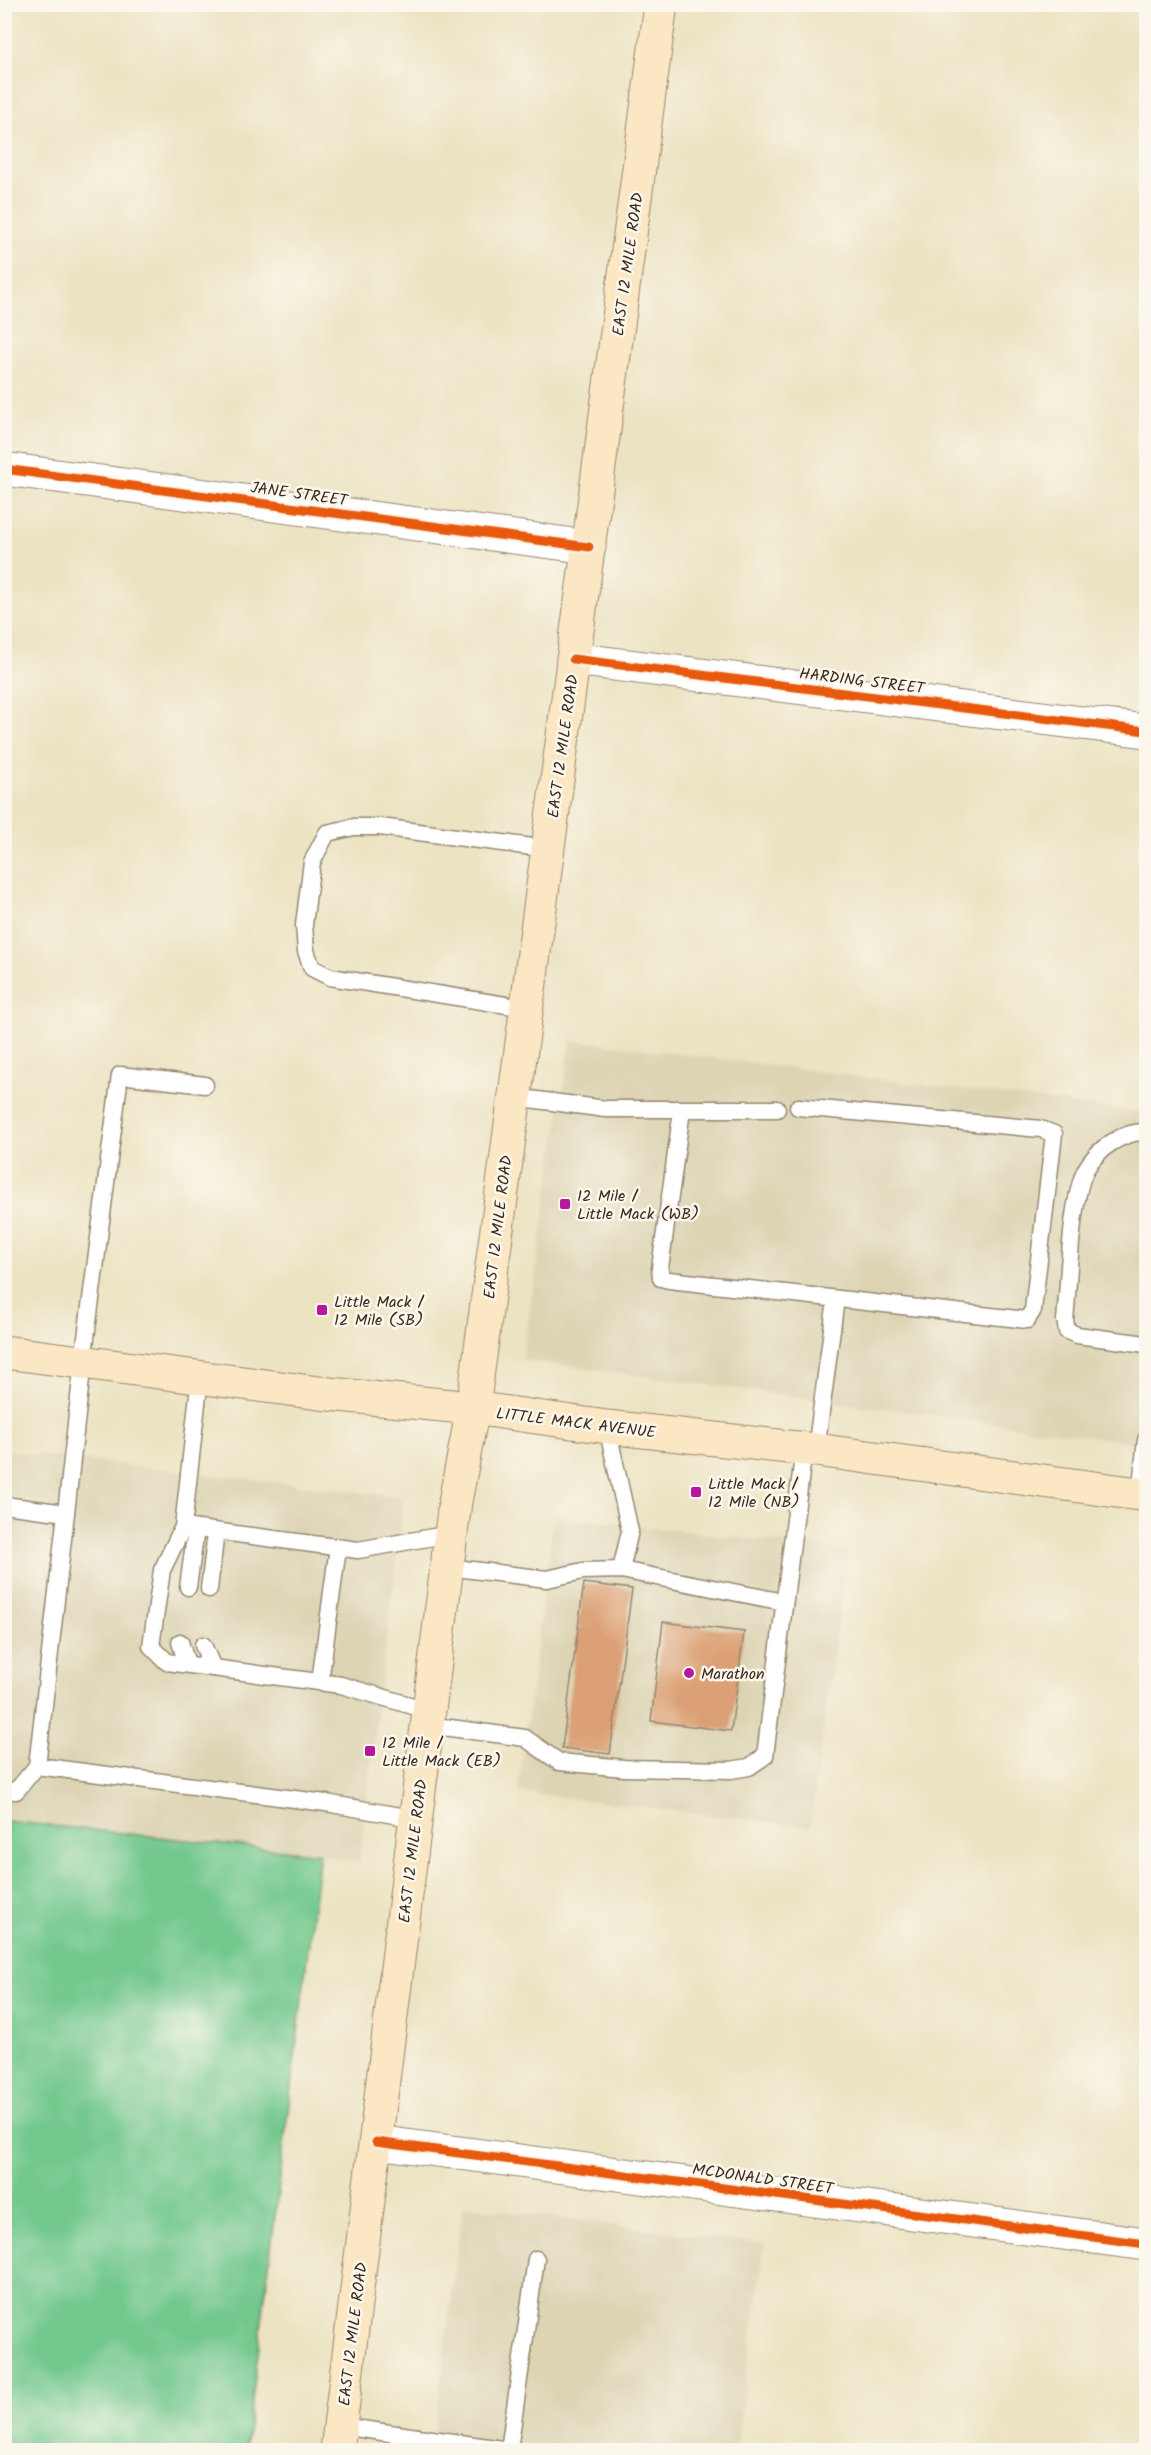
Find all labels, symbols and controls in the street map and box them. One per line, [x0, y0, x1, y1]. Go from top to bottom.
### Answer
street label: EAST 12 MILE ROAD [606, 191, 651, 338]
street label: JANE STREET [249, 475, 350, 514]
street label: HARDING STREET [798, 661, 927, 702]
street label: EAST 12 MILE ROAD [541, 673, 586, 820]
street label: EAST 12 MILE ROAD [477, 1154, 520, 1300]
place label: 12 Mile / Little Mack (WB) [577, 1184, 699, 1227]
marker: 12 Mile / Little Mack (WB) [558, 1197, 572, 1211]
place label: Little Mack / 12 Mile (SB) [334, 1290, 425, 1333]
marker: Little Mack / 12 Mile (SB) [315, 1303, 329, 1317]
street label: LITTLE MACK AVENUE [495, 1401, 658, 1446]
place label: Little Mack / 12 Mile (NB) [708, 1472, 800, 1515]
marker: Little Mack / 12 Mile (NB) [689, 1485, 703, 1499]
place label: Marathon [701, 1662, 764, 1687]
marker: Marathon [682, 1666, 696, 1680]
place label: 12 Mile / Little Mack (EB) [382, 1731, 501, 1774]
marker: 12 Mile / Little Mack (EB) [363, 1744, 377, 1758]
street label: EAST 12 MILE ROAD [392, 1778, 435, 1924]
street label: MCDONALD STREET [691, 2157, 836, 2202]
street label: EAST 12 MILE ROAD [332, 2261, 375, 2407]

